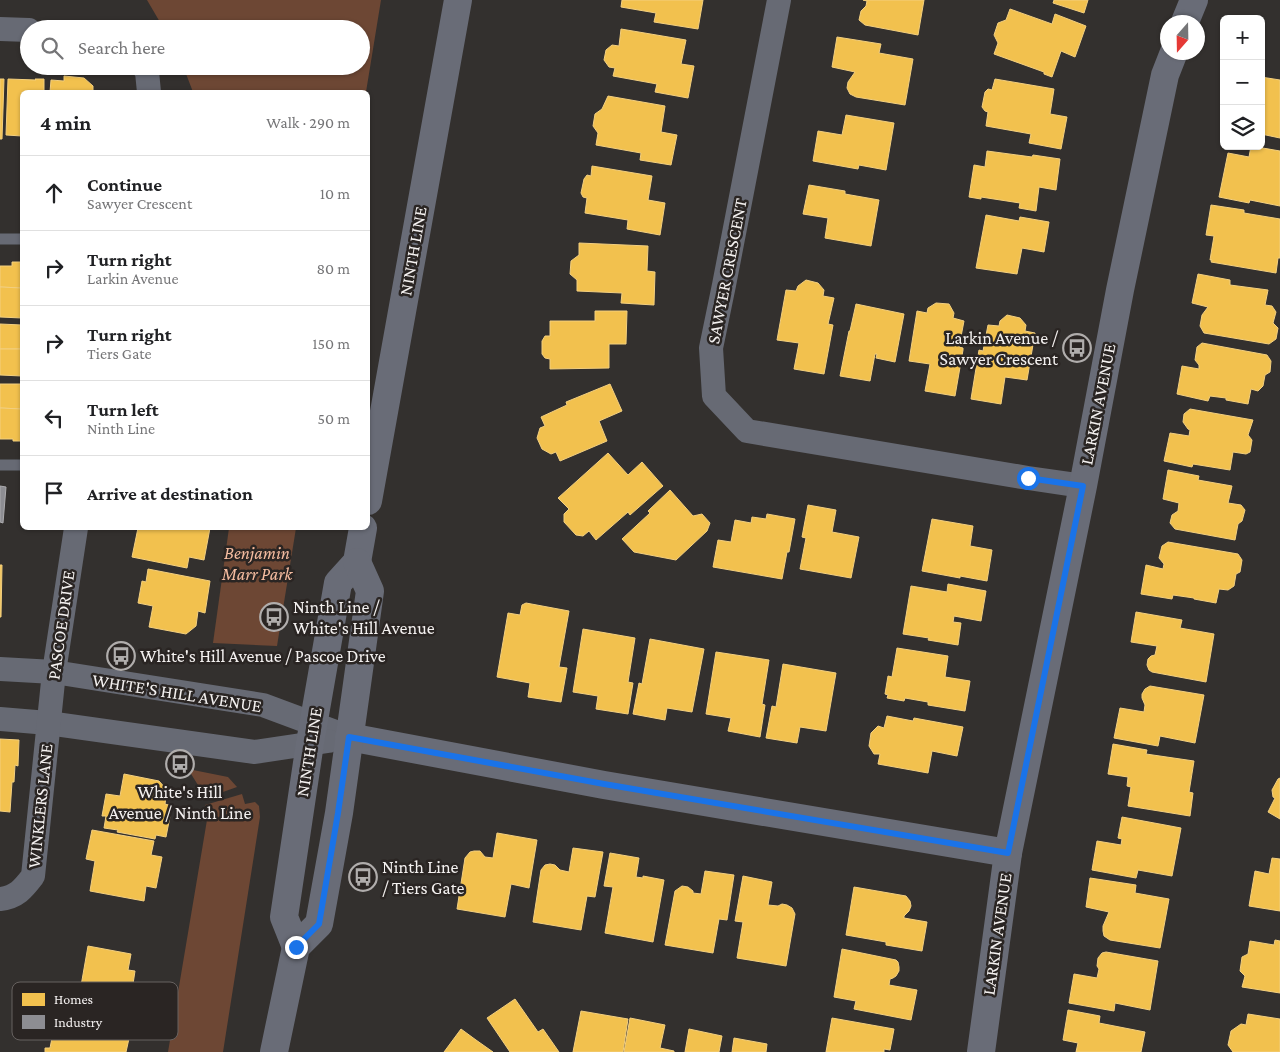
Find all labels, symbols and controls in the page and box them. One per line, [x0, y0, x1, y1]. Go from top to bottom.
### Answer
north arrow [1160, 15, 1205, 60]
map controls [1220, 15, 1265, 150]
button: + [1220, 15, 1265, 60]
search box [20, 20, 370, 75]
icon: search [38, 34, 66, 62]
text: Search here [78, 37, 165, 58]
button: − [1220, 60, 1265, 105]
button: layers [1220, 105, 1265, 150]
text: 4 min [40, 111, 91, 135]
text: Walk · 290 m [266, 114, 350, 131]
text: Continue [87, 174, 162, 195]
icon: ahead [40, 179, 68, 207]
text: 10 m [320, 185, 350, 202]
text: Sawyer Crescent [87, 195, 192, 212]
street label: SAWYER CRESCENT [703, 196, 751, 345]
street label: NINTH LINE [395, 205, 431, 297]
text: Turn right [87, 249, 172, 270]
icon: right [40, 254, 68, 282]
text: 80 m [316, 260, 350, 277]
text: Larkin Avenue [87, 270, 179, 287]
text: Turn right [87, 324, 172, 345]
place label: Larkin Avenue / Sawyer Crescent [940, 328, 1059, 369]
icon: right [40, 329, 68, 357]
bus stop icon: Larkin Avenue / Sawyer Crescent [1062, 333, 1092, 363]
text: 150 m [312, 335, 350, 352]
street label: LARKIN AVENUE [1076, 341, 1120, 466]
text: Tiers Gate [87, 345, 152, 362]
text: Turn left [87, 399, 159, 420]
icon: left [40, 404, 68, 432]
text: 50 m [318, 410, 350, 427]
text: Ninth Line [87, 420, 155, 437]
route start [1017, 467, 1040, 490]
icon: arrive [40, 479, 68, 507]
text: Arrive at destination [87, 483, 253, 504]
park label: Benjamin Marr Park [221, 543, 293, 584]
street label: PASCOE DRIVE [43, 569, 79, 681]
place label: Ninth Line / White's Hill Avenue [293, 597, 435, 638]
bus stop icon: Ninth Line / White's Hill Avenue [259, 602, 289, 632]
bus stop icon: White's Hill Avenue / Pascoe Drive [106, 641, 136, 671]
place label: White's Hill Avenue / Pascoe Drive [140, 646, 386, 666]
street label: WHITE'S HILL AVENUE [91, 670, 263, 716]
street label: NINTH LINE [292, 706, 326, 798]
street label: WINKLERS LANE [24, 742, 57, 869]
bus stop icon: White's Hill Avenue / Ninth Line [165, 749, 195, 779]
place label: White's Hill Avenue / Ninth Line [109, 782, 251, 823]
place label: Ninth Line / Tiers Gate [382, 857, 464, 898]
bus stop icon: Ninth Line / Tiers Gate [348, 862, 378, 892]
street label: LARKIN AVENUE [979, 871, 1016, 997]
route end [285, 936, 308, 959]
legend [12, 982, 178, 1040]
text: Homes [54, 991, 93, 1007]
text: Industry [54, 1014, 103, 1030]

